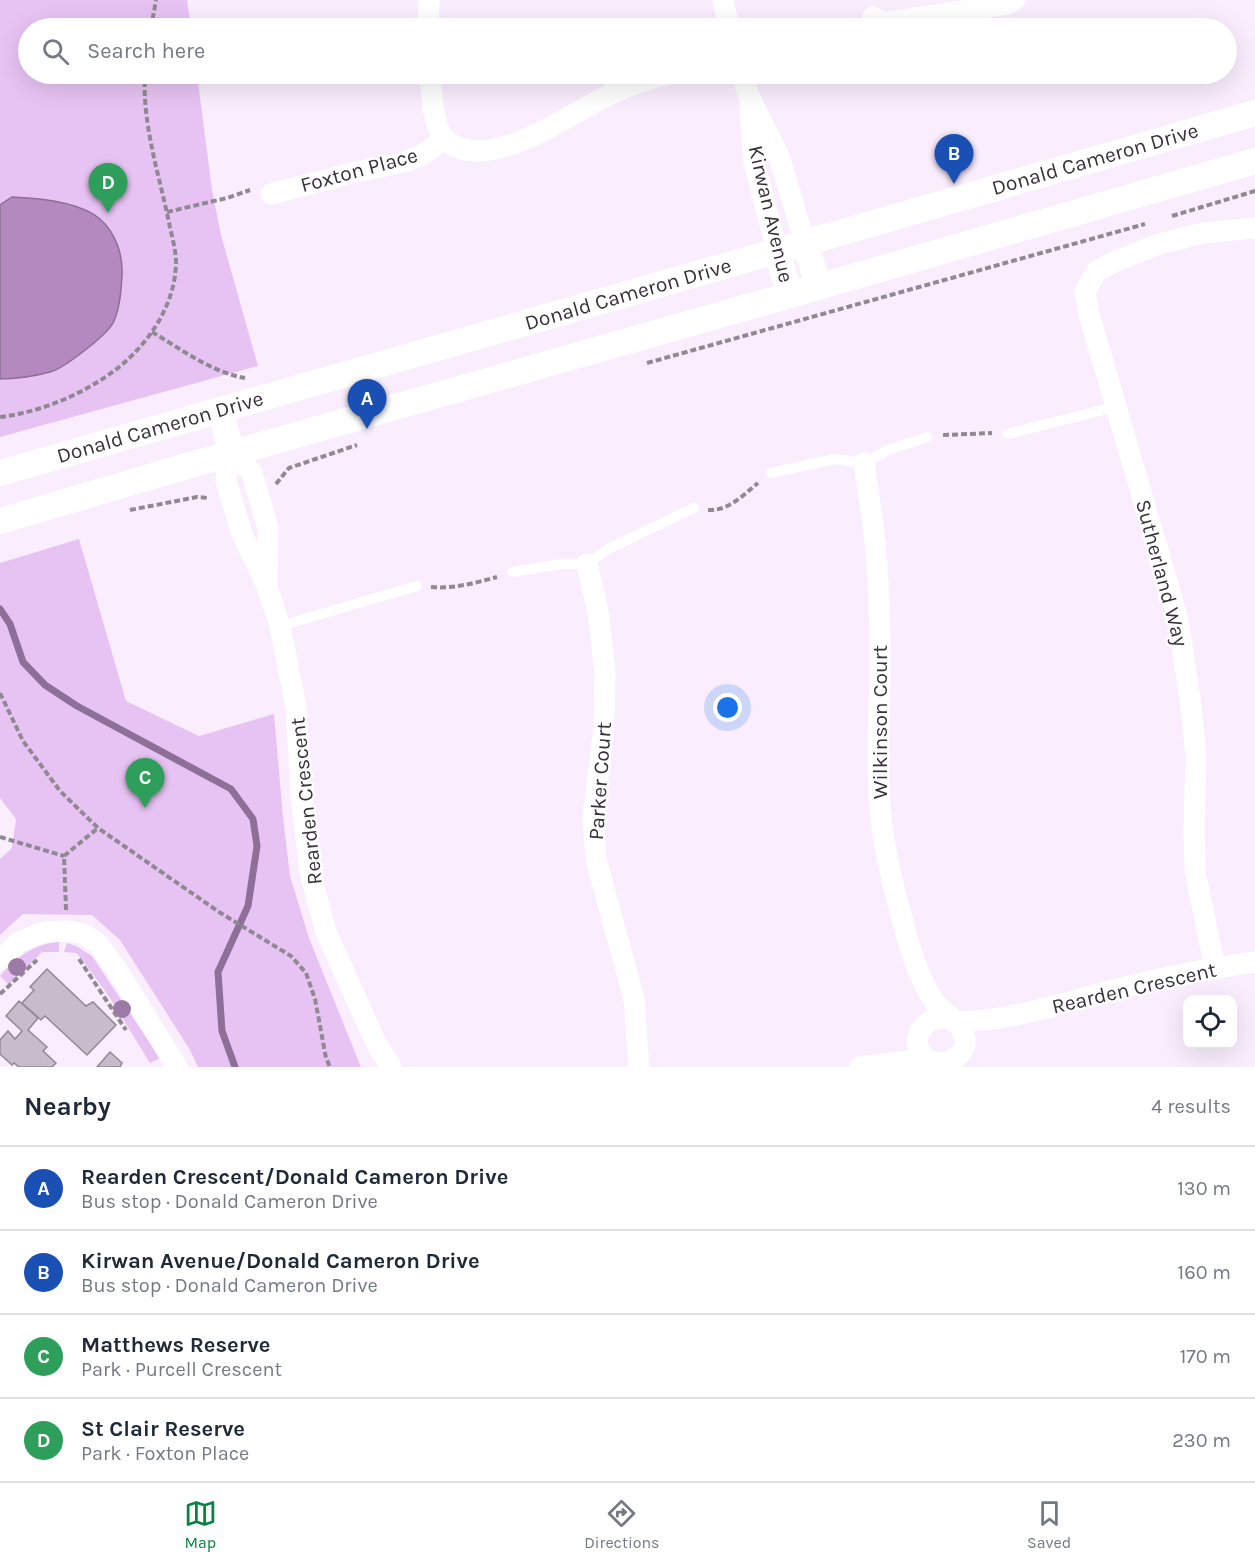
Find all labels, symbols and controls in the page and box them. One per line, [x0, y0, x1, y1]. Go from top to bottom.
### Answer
search box [18, 18, 1237, 84]
icon: search [39, 35, 72, 68]
text: Search here [87, 38, 205, 64]
street label: Donald Cameron Drive [989, 118, 1201, 200]
pin: B [934, 134, 974, 184]
street label: Foxton Place [298, 143, 420, 197]
street label: Kirwan Avenue [744, 143, 798, 285]
pin: D [88, 164, 128, 213]
street label: Donald Cameron Drive [522, 253, 734, 335]
pin: A [348, 380, 386, 429]
street label: Donald Cameron Drive [54, 386, 266, 468]
street label: Sutherland Way [1131, 497, 1193, 649]
street label: Wilkinson Court [868, 645, 892, 799]
your location [713, 693, 742, 722]
street label: Rearden Crescent [285, 716, 327, 886]
street label: Parker Court [584, 721, 616, 841]
pin: C [126, 758, 164, 808]
street label: Rearden Crescent [1049, 957, 1219, 1019]
map controls [1183, 995, 1237, 1049]
button: locate [1183, 995, 1237, 1049]
text: Nearby [24, 1091, 111, 1122]
text: 4 results [1151, 1095, 1231, 1118]
text: Rearden Crescent/Donald Cameron Drive [81, 1164, 508, 1190]
text: A [37, 1177, 50, 1200]
text: 130 m [1177, 1177, 1231, 1200]
text: Bus stop · Donald Cameron Drive [81, 1190, 378, 1213]
text: Kirwan Avenue/Donald Cameron Drive [81, 1248, 480, 1274]
text: B [37, 1261, 50, 1284]
text: 160 m [1178, 1261, 1231, 1284]
text: Bus stop · Donald Cameron Drive [81, 1274, 378, 1297]
text: Matthews Reserve [81, 1332, 270, 1358]
text: C [37, 1345, 50, 1368]
text: 170 m [1180, 1345, 1231, 1368]
text: Park · Purcell Crescent [81, 1358, 282, 1381]
text: St Clair Reserve [81, 1416, 245, 1442]
text: D [37, 1429, 50, 1452]
text: 230 m [1172, 1429, 1231, 1452]
text: Park · Foxton Place [81, 1442, 249, 1465]
tab: Map [184, 1497, 217, 1552]
tab: Directions [584, 1497, 659, 1552]
tab: Saved [1027, 1497, 1071, 1552]

